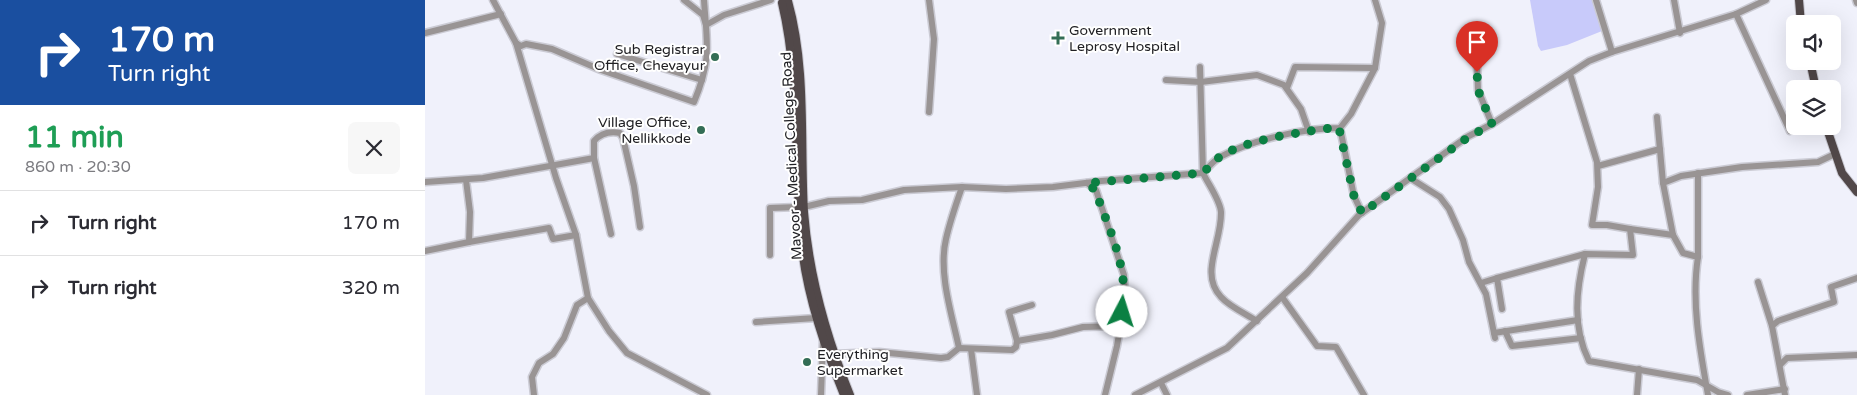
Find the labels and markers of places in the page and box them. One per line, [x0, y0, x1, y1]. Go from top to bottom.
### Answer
pin [1456, 21, 1498, 72]
place label: Government Leprosy Hospital [1069, 22, 1180, 55]
marker: Government Leprosy Hospital [1051, 31, 1065, 45]
place label: Sub Registrar Office, Chevayur [594, 41, 706, 74]
marker: Sub Registrar Office, Chevayur [709, 51, 721, 63]
place label: Village Office, Nellikkode [598, 114, 691, 147]
marker: Village Office, Nellikkode [695, 124, 707, 136]
place label: Everything Supermarket [817, 346, 904, 379]
marker: Everything Supermarket [801, 356, 813, 368]

